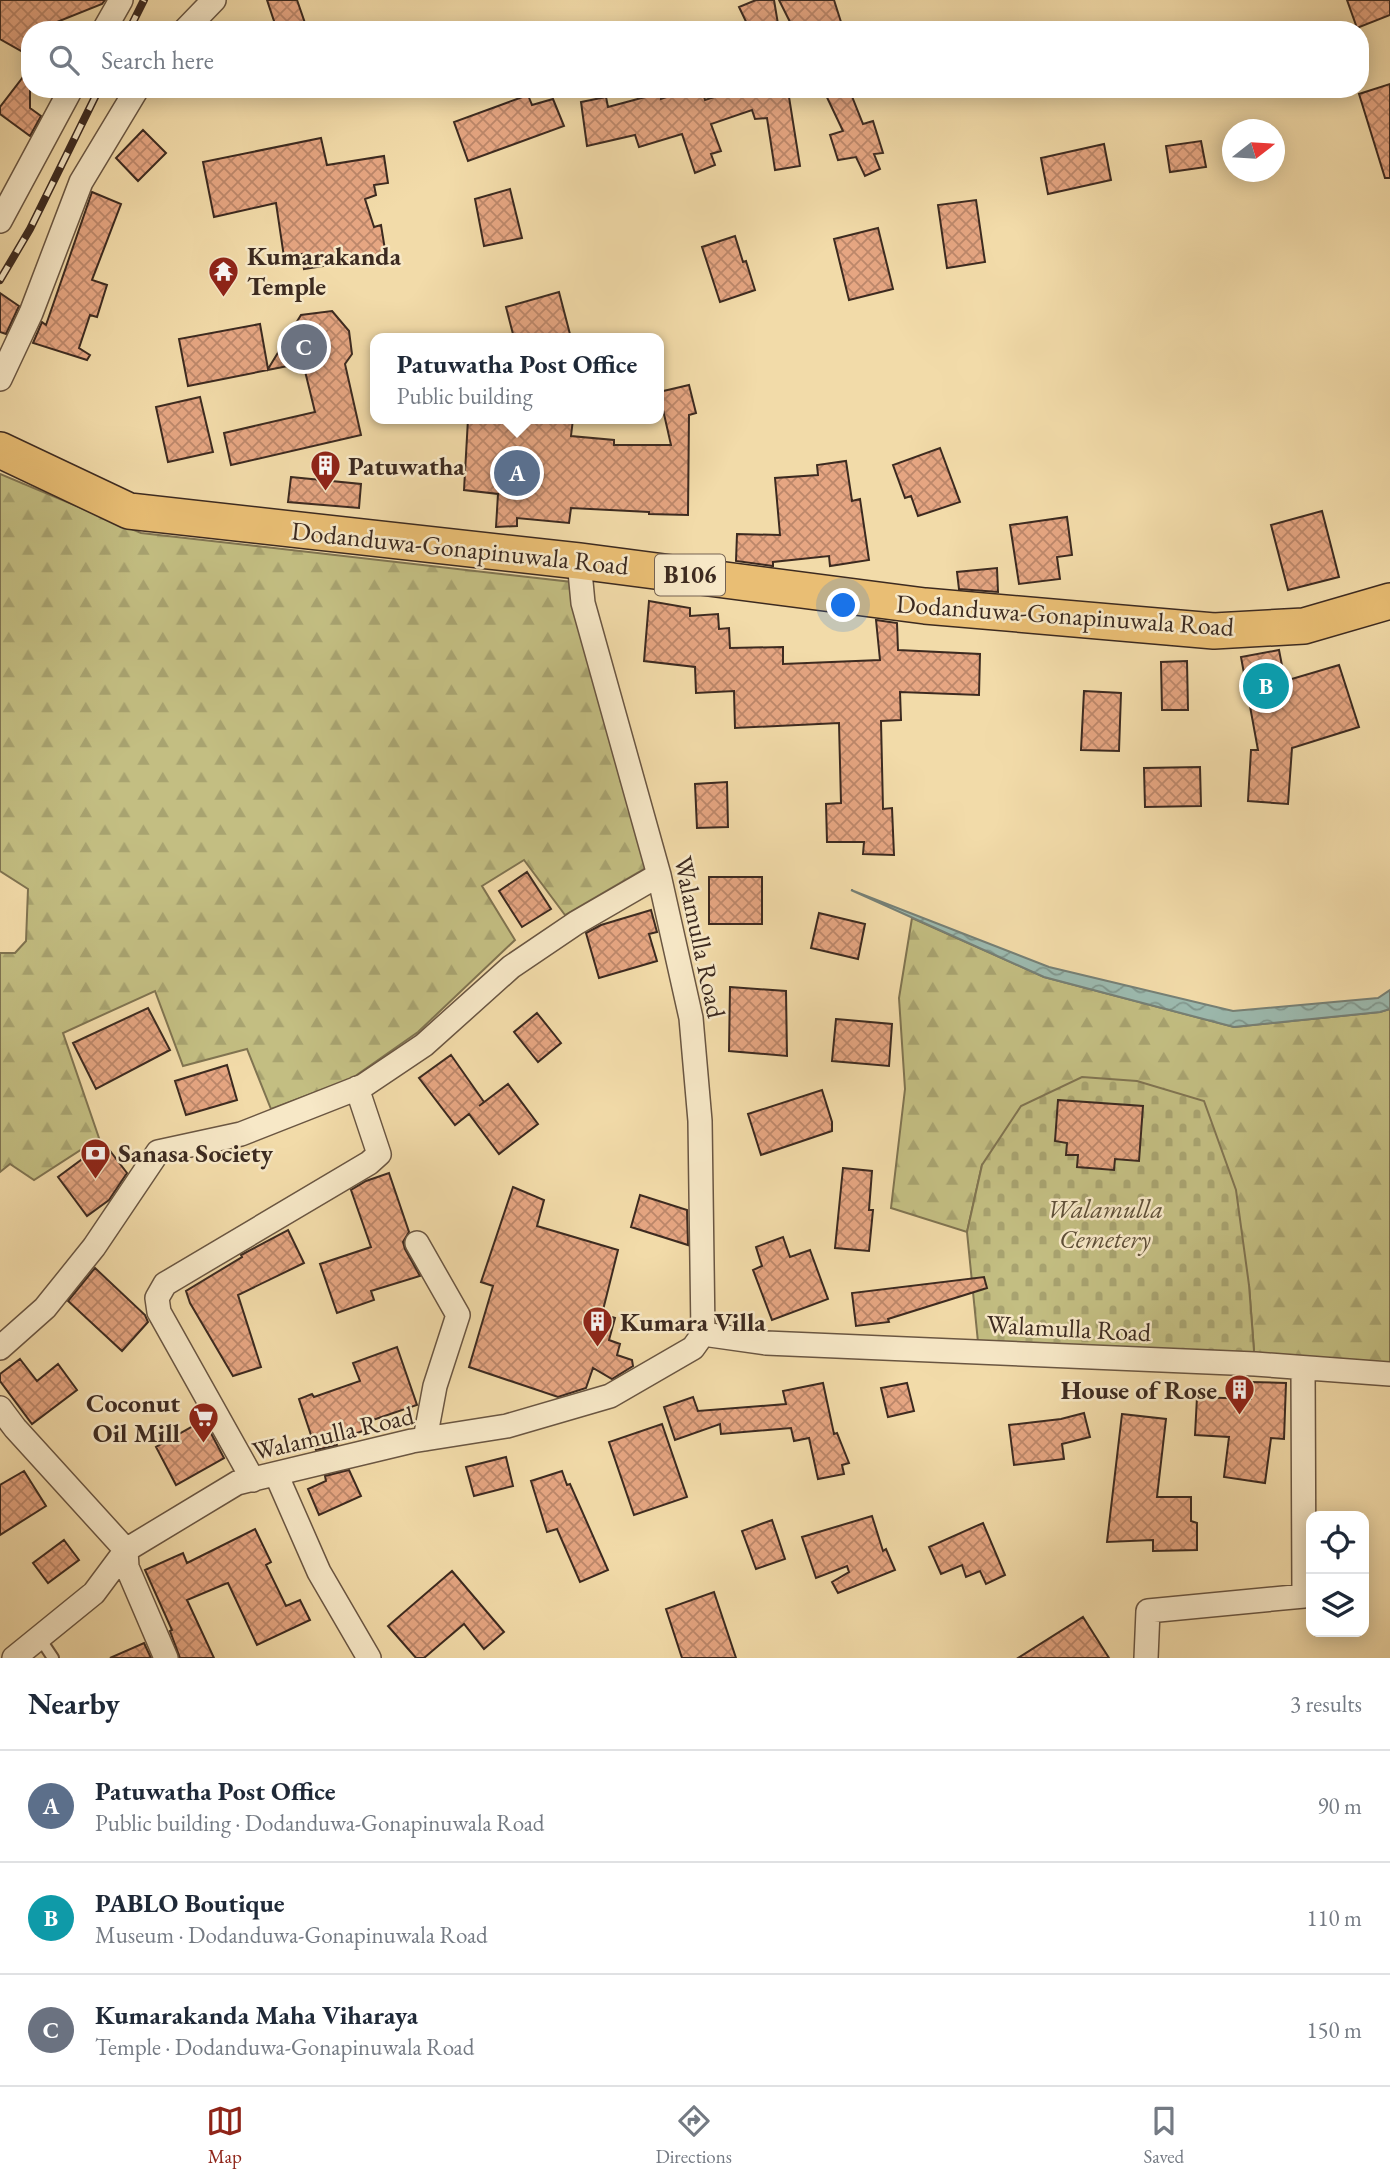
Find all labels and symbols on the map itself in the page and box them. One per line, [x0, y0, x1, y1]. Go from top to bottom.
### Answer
north arrow [1222, 119, 1285, 182]
place label: Kumarakanda Temple [247, 239, 402, 303]
temple icon: Kumarakanda Temple [207, 254, 241, 298]
pin: C [281, 321, 327, 373]
pin: A [494, 447, 540, 499]
building icon: Patuwatha [308, 449, 342, 493]
place label: Patuwatha [348, 449, 465, 483]
street label: Dodanduwa-Gonapinuwala Road [290, 513, 631, 583]
road number: B106 [655, 554, 725, 596]
street label: Dodanduwa-Gonapinuwala Road [895, 586, 1236, 644]
your location [826, 588, 860, 622]
pin: B [1243, 660, 1289, 712]
street label: Walamulla Road [666, 853, 734, 1022]
bank icon: Sanasa Society [78, 1136, 112, 1180]
place label: Sanasa Society [118, 1136, 273, 1170]
park label: Walamulla Cemetery [1047, 1192, 1163, 1256]
building icon: Kumara Villa [580, 1305, 614, 1349]
place label: Kumara Villa [620, 1305, 766, 1339]
street label: Walamulla Road [986, 1307, 1153, 1349]
place label: House of Rose [1061, 1373, 1217, 1407]
building icon: House of Rose [1223, 1373, 1257, 1417]
place label: Coconut Oil Mill [86, 1386, 180, 1450]
street label: Walamulla Road [249, 1398, 418, 1468]
supermarket icon: Coconut Oil Mill [186, 1401, 220, 1445]

